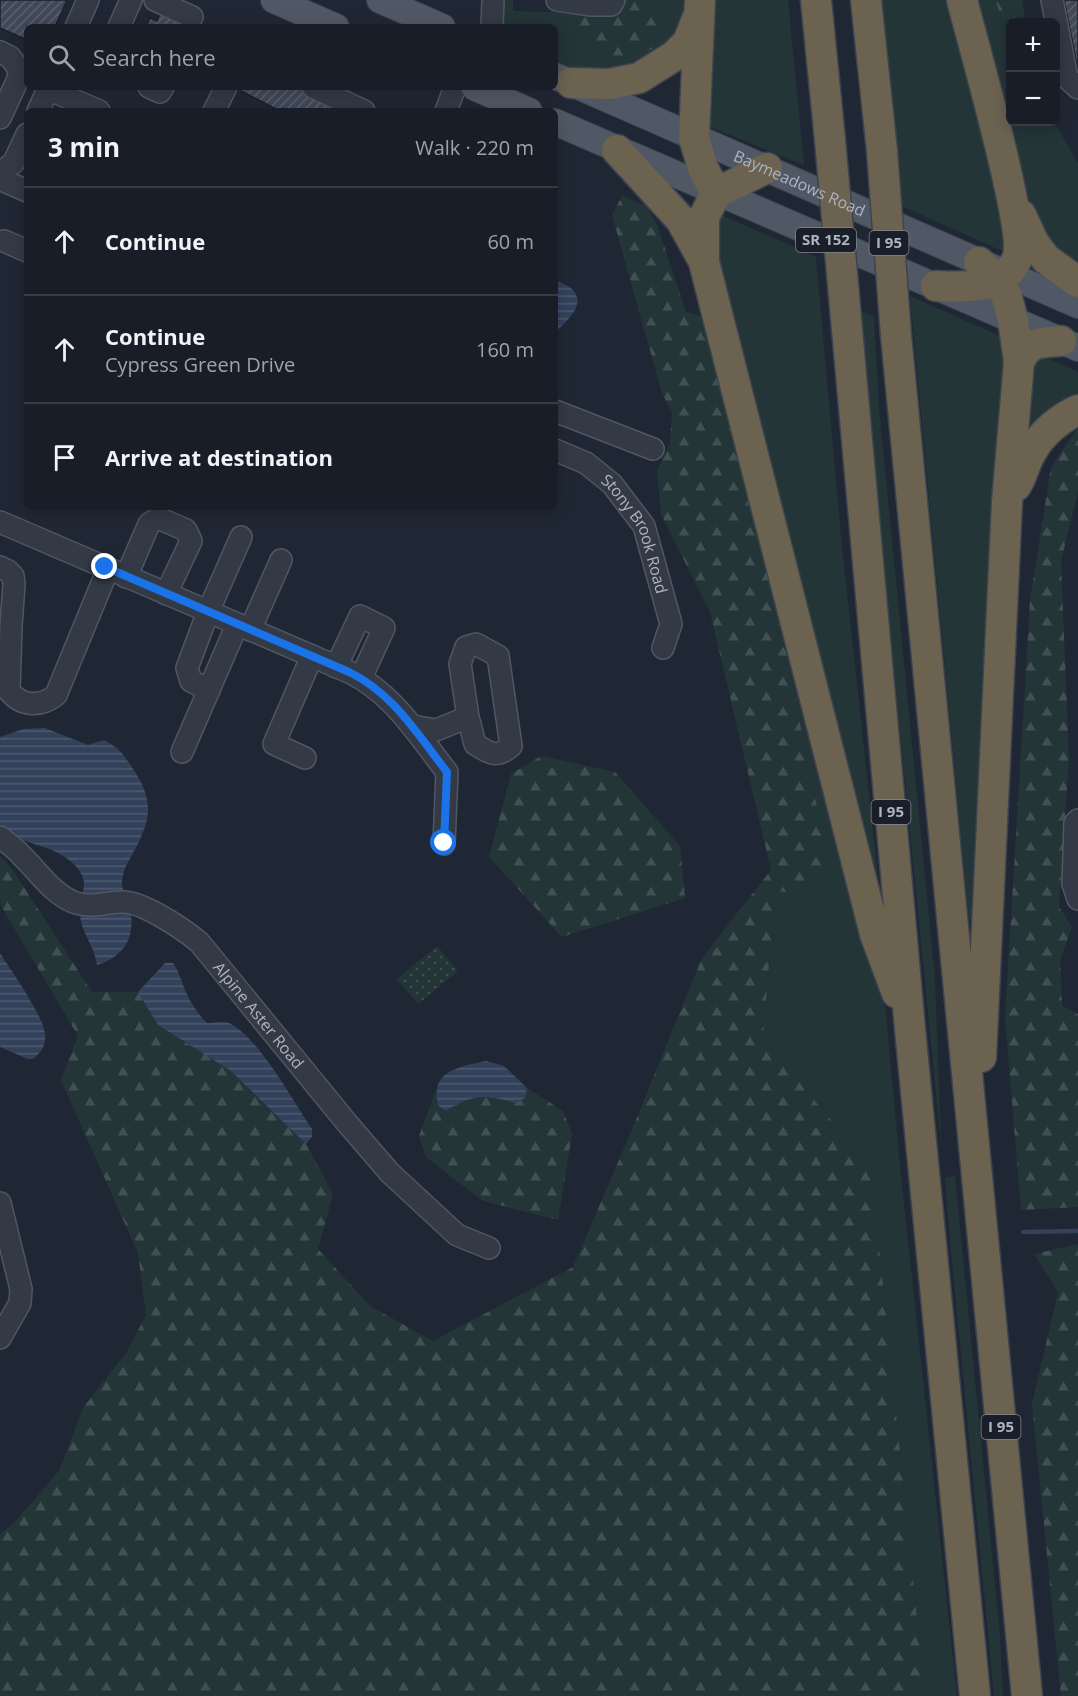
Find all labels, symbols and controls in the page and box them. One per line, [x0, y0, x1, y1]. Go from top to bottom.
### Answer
map controls [1006, 18, 1060, 126]
button: + [1006, 18, 1060, 72]
search box [24, 24, 558, 90]
icon: search [45, 41, 78, 74]
text: Search here [93, 42, 216, 72]
button: − [1006, 72, 1060, 126]
text: 3 min [48, 129, 120, 165]
text: Walk · 220 m [415, 134, 534, 161]
street label: Baymeadows Road [730, 145, 869, 222]
icon: ahead [48, 225, 81, 258]
text: Continue [105, 226, 205, 256]
text: 60 m [487, 228, 534, 255]
road number: SR 152 [796, 228, 856, 252]
road number: I 95 [870, 231, 908, 255]
text: Continue [105, 321, 205, 351]
icon: ahead [48, 333, 81, 366]
text: 160 m [476, 336, 534, 363]
text: Cypress Green Drive [105, 351, 295, 378]
icon: arrive [48, 441, 81, 474]
text: Arrive at destination [105, 442, 333, 472]
street label: Stony Brook Road [597, 469, 673, 596]
route end [91, 553, 117, 579]
road number: I 95 [872, 800, 910, 824]
route start [430, 829, 456, 855]
street label: Alpine Aster Road [208, 957, 309, 1073]
road number: I 95 [982, 1415, 1020, 1439]

